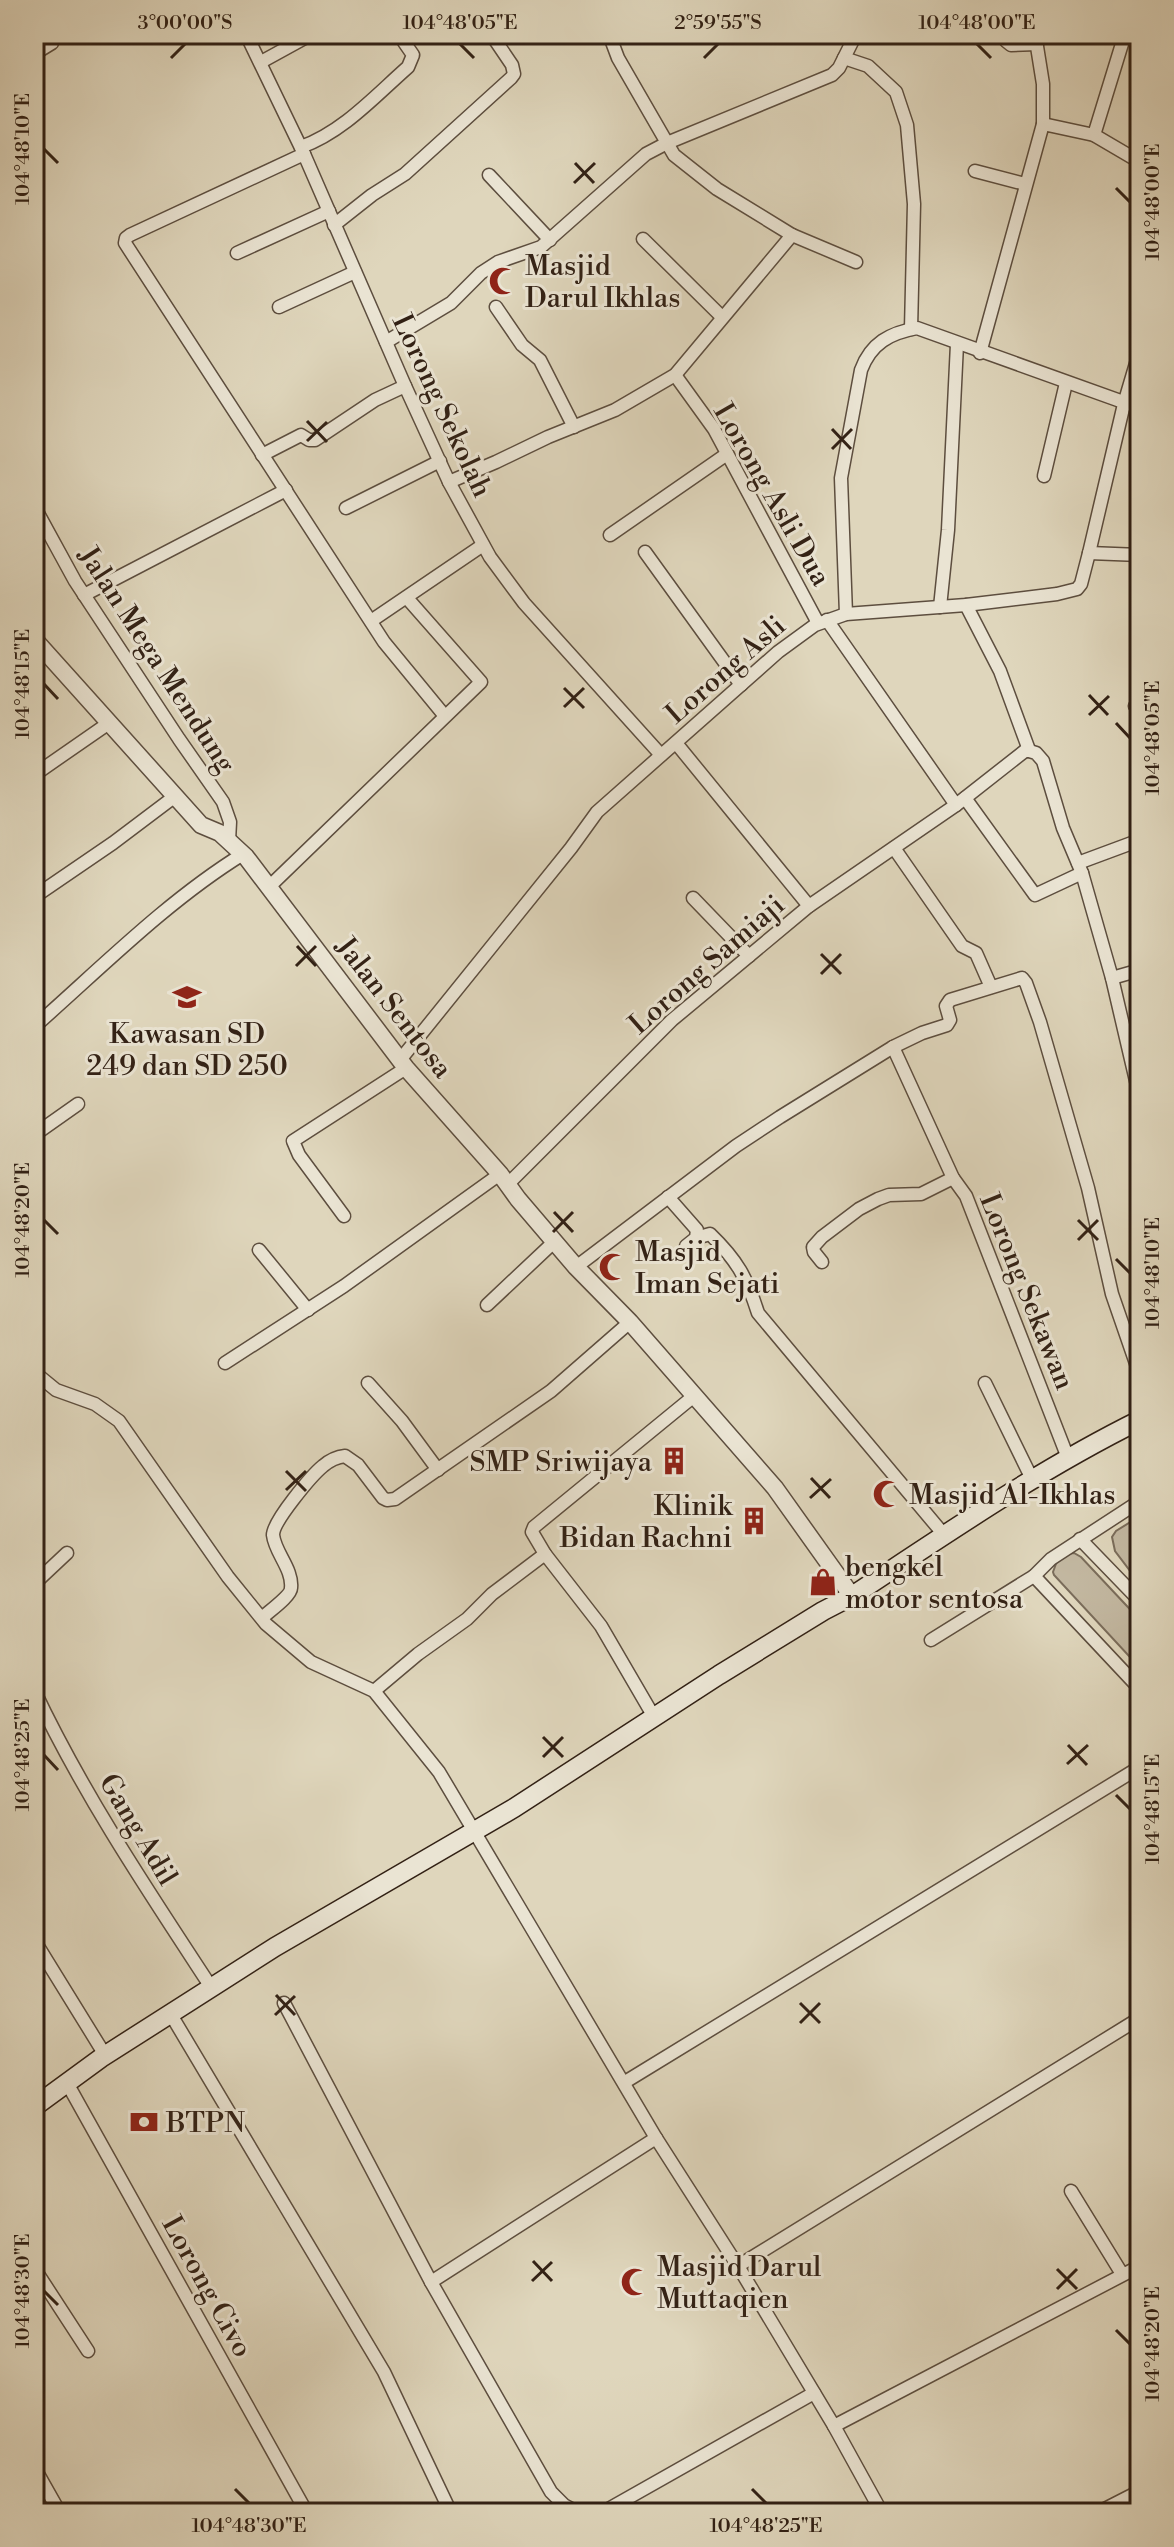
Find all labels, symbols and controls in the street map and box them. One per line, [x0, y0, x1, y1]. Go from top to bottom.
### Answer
text: 3°00'00"S [137, 11, 233, 36]
text: 104°48'05"E [402, 11, 518, 36]
text: 2°59'55"S [674, 11, 762, 36]
text: 104°48'00"E [918, 11, 1036, 36]
text: 104°48'10"E [11, 93, 36, 205]
text: 104°48'00"E [1141, 143, 1166, 261]
place label: Masjid Darul Ikhlas [525, 249, 680, 316]
mosque icon: Masjid Darul Ikhlas [488, 266, 518, 296]
street label: Lorong Sekolah [384, 308, 499, 503]
street label: Lorong Asli Dua [705, 397, 839, 593]
street label: Jalan Mega Mendung [70, 539, 243, 780]
street label: Lorong Asli [659, 608, 793, 732]
text: 104°48'15"E [11, 629, 36, 739]
text: 104°48'05"E [1141, 680, 1166, 796]
street label: Lorong Samiaji [622, 888, 792, 1042]
street label: Jalan Sentosa [327, 930, 460, 1086]
school or university icon: Kawasan SD 249 dan SD 250 [172, 982, 202, 1012]
place label: Kawasan SD 249 dan SD 250 [86, 1017, 288, 1084]
text: 104°48'20"E [11, 1162, 36, 1278]
street label: Lorong Sekawan [971, 1188, 1082, 1395]
text: 104°48'10"E [1141, 1217, 1166, 1329]
place label: Masjid Iman Sejati [635, 1235, 780, 1302]
mosque icon: Masjid Iman Sejati [598, 1252, 628, 1282]
place label: SMP Sriwijaya [470, 1445, 653, 1480]
building icon: SMP Sriwijaya [659, 1446, 689, 1476]
place label: Masjid Al-Ikhlas [909, 1478, 1116, 1513]
mosque icon: Masjid Al-Ikhlas [872, 1479, 902, 1509]
place label: Klinik Bidan Rachni [559, 1489, 733, 1556]
building icon: Klinik Bidan Rachni [739, 1506, 769, 1536]
place label: bengkel motor sentosa [845, 1550, 1024, 1617]
shop icon: bengkel motor sentosa [808, 1567, 838, 1597]
text: 104°48'25"E [11, 1698, 36, 1812]
text: 104°48'15"E [1141, 1754, 1166, 1864]
street label: Gang Adil [91, 1768, 185, 1892]
place label: BTPN [165, 2106, 245, 2141]
bank icon: BTPN [129, 2107, 159, 2137]
street label: Lorong Civo [154, 2210, 260, 2364]
text: 104°48'30"E [11, 2233, 36, 2349]
place label: Masjid Darul Muttaqien [657, 2250, 821, 2317]
mosque icon: Masjid Darul Muttaqien [620, 2267, 650, 2297]
text: 104°48'20"E [1141, 2286, 1166, 2402]
text: 104°48'30"E [191, 2514, 307, 2539]
text: 104°48'25"E [709, 2514, 823, 2539]

